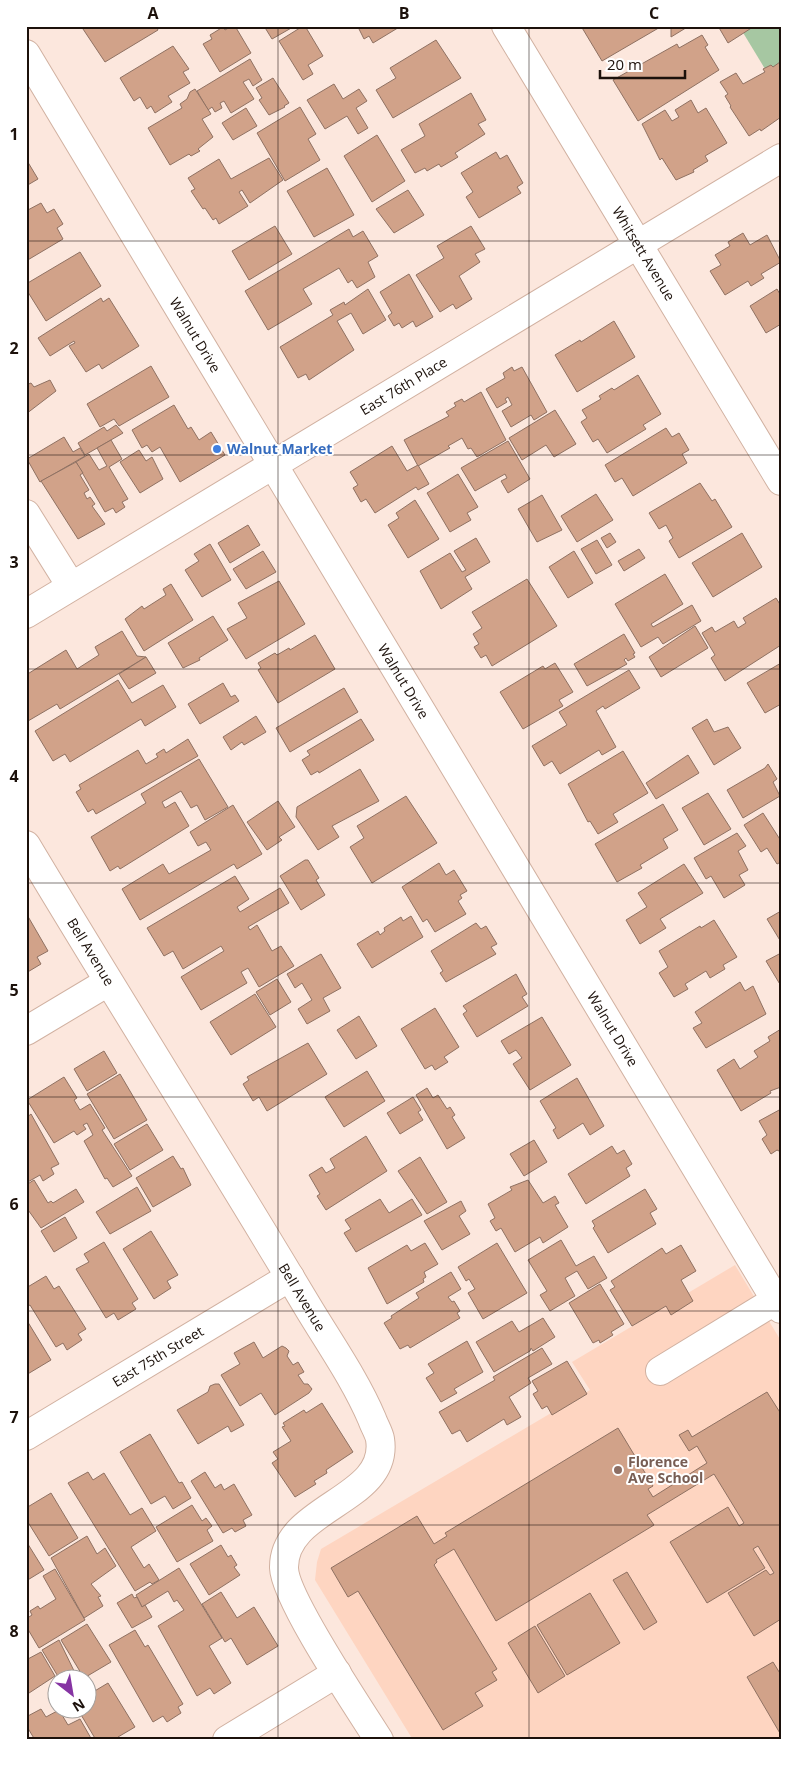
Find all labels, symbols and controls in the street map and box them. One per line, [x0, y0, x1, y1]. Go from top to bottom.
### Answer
text: A [147, 2, 159, 24]
text: B [399, 2, 409, 24]
text: C [649, 2, 659, 24]
scale bar [600, 48, 684, 80]
text: 20 m [607, 54, 642, 74]
text: 1 [9, 123, 19, 145]
street label: Whitsett Avenue [608, 203, 680, 304]
street label: Walnut Drive [166, 294, 225, 376]
text: 2 [9, 337, 19, 359]
street label: East 76th Place [356, 352, 450, 419]
place label: Walnut Market [227, 439, 332, 458]
marker: Walnut Market [211, 443, 223, 455]
text: 3 [9, 551, 19, 573]
street label: Walnut Drive [374, 640, 434, 722]
text: 4 [9, 765, 19, 787]
street label: Bell Avenue [63, 914, 119, 989]
text: 5 [9, 979, 19, 1001]
street label: Walnut Drive [583, 988, 643, 1070]
text: 6 [9, 1193, 19, 1215]
street label: Bell Avenue [275, 1259, 331, 1335]
street label: East 75th Street [109, 1321, 207, 1391]
text: 7 [9, 1406, 19, 1428]
place label: Florence Ave School [628, 1452, 703, 1487]
marker: Florence Ave School [612, 1464, 624, 1476]
text: 8 [9, 1620, 19, 1642]
north arrow [48, 1668, 98, 1718]
text: N [69, 1694, 89, 1717]

